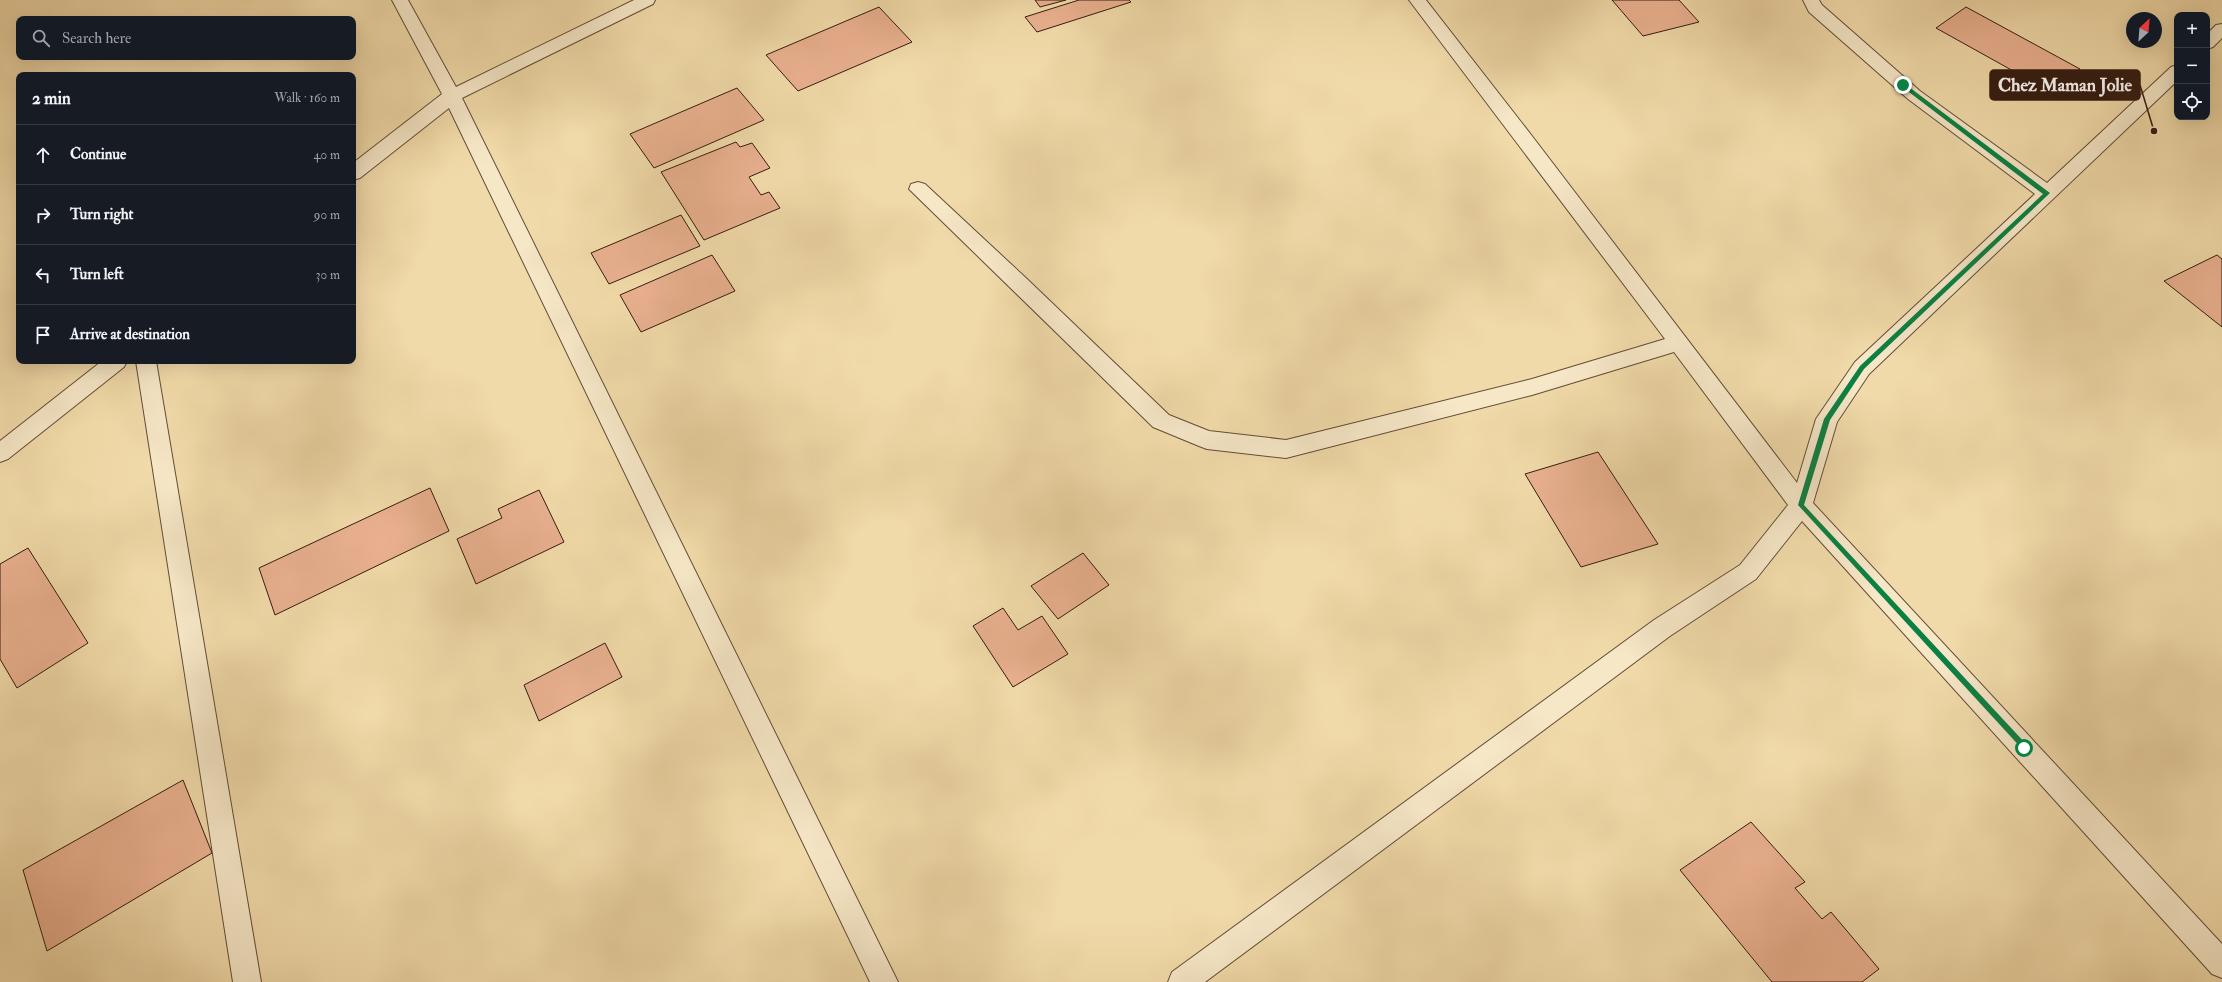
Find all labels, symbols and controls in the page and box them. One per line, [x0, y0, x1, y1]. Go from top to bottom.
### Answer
north arrow [2126, 12, 2162, 48]
map controls [2174, 12, 2210, 120]
button: + [2174, 12, 2210, 48]
search box [16, 16, 356, 60]
icon: search [30, 27, 52, 49]
text: Search here [62, 29, 131, 48]
button: − [2174, 48, 2210, 84]
callout: Chez Maman Jolie [1990, 70, 2140, 100]
text: Chez Maman Jolie [1998, 74, 2133, 97]
route end [1894, 76, 1912, 94]
button: locate [2174, 84, 2210, 120]
text: 2 min [32, 88, 71, 109]
text: Walk · 160 m [274, 90, 340, 106]
icon: ahead [32, 144, 54, 166]
text: Continue [70, 145, 126, 164]
text: 40 m [314, 147, 340, 163]
icon: right [32, 204, 54, 226]
text: Turn right [70, 205, 133, 224]
text: 90 m [314, 207, 340, 223]
icon: left [32, 264, 54, 286]
text: Turn left [70, 265, 124, 284]
text: 30 m [316, 267, 340, 283]
icon: arrive [32, 324, 54, 346]
text: Arrive at destination [70, 325, 190, 344]
route start [2015, 739, 2033, 757]

